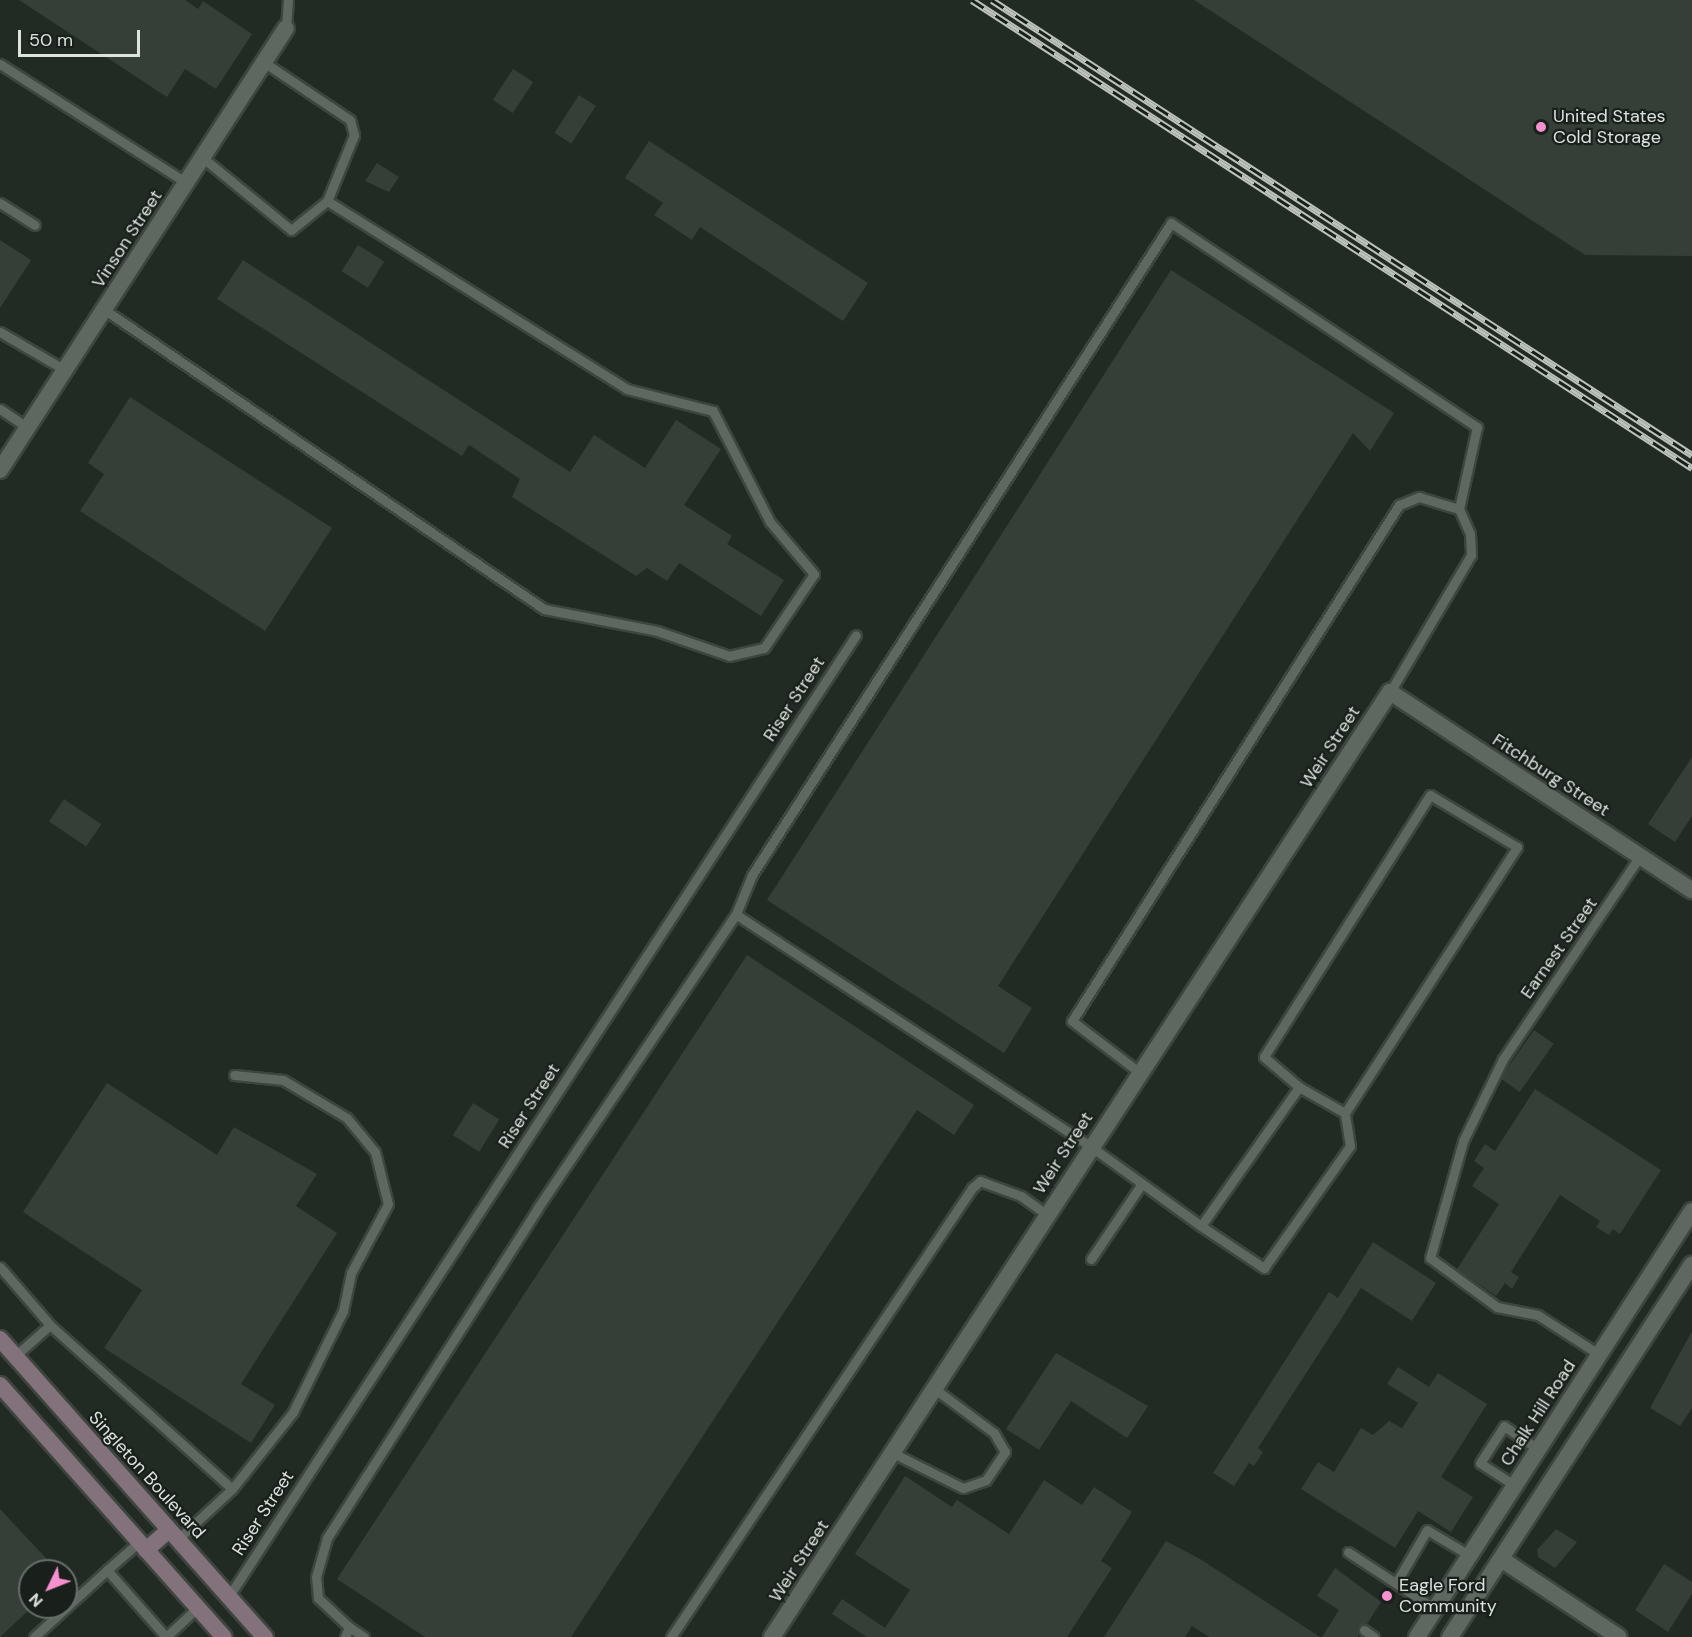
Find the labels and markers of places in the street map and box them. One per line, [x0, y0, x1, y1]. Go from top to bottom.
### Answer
place label: United States Cold Storage [1553, 106, 1666, 148]
marker: United States Cold Storage [1534, 120, 1548, 134]
place label: Eagle Ford Community [1399, 1575, 1497, 1618]
marker: Eagle Ford Community [1380, 1589, 1394, 1603]

